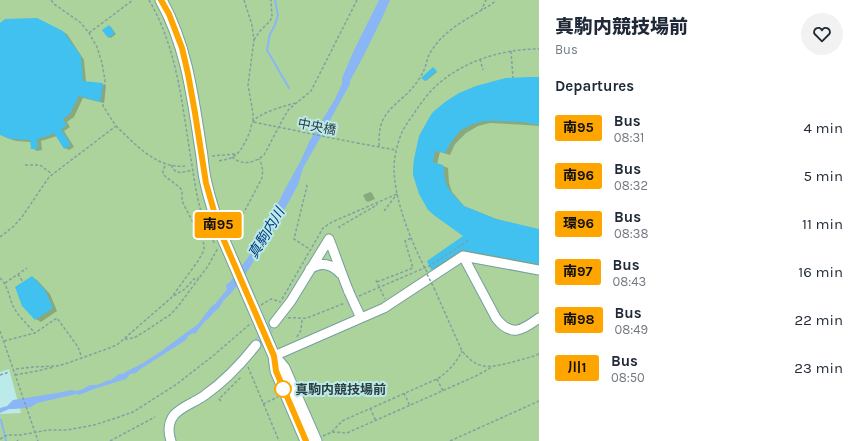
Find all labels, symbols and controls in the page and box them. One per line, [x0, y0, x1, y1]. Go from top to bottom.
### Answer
button: heart [801, 13, 843, 55]
text: 真駒内競技場前 [555, 16, 688, 38]
text: Bus [555, 42, 578, 57]
text: Departures [555, 77, 634, 95]
text: Bus [614, 112, 641, 130]
street label: 中央橋 [296, 115, 337, 138]
text: 南95 [563, 119, 594, 136]
text: 4 min [804, 119, 843, 137]
text: 08:31 [614, 130, 644, 145]
text: Bus [614, 160, 641, 178]
text: 南96 [563, 167, 594, 184]
text: 5 min [803, 167, 843, 185]
text: 08:32 [614, 178, 648, 193]
water label: 真駒内川 [245, 203, 289, 262]
text: Bus [614, 208, 641, 226]
line badge: 南95 [195, 212, 241, 238]
text: 環96 [563, 215, 594, 232]
text: 11 min [802, 215, 843, 233]
text: 南95 [203, 216, 233, 233]
text: 08:38 [614, 226, 648, 241]
text: Bus [613, 256, 640, 274]
text: 南97 [563, 263, 593, 280]
text: 16 min [798, 263, 843, 281]
text: 08:43 [613, 274, 646, 289]
text: Bus [615, 304, 642, 322]
text: 南98 [563, 311, 595, 328]
text: 22 min [794, 311, 843, 329]
text: 08:49 [615, 322, 648, 337]
text: Bus [611, 352, 638, 370]
text: 川1 [568, 359, 587, 376]
text: 23 min [794, 359, 843, 377]
text: 08:50 [611, 370, 645, 385]
marker: 真駒内競技場前 [274, 380, 292, 398]
place label: 真駒内競技場前 [295, 382, 386, 397]

